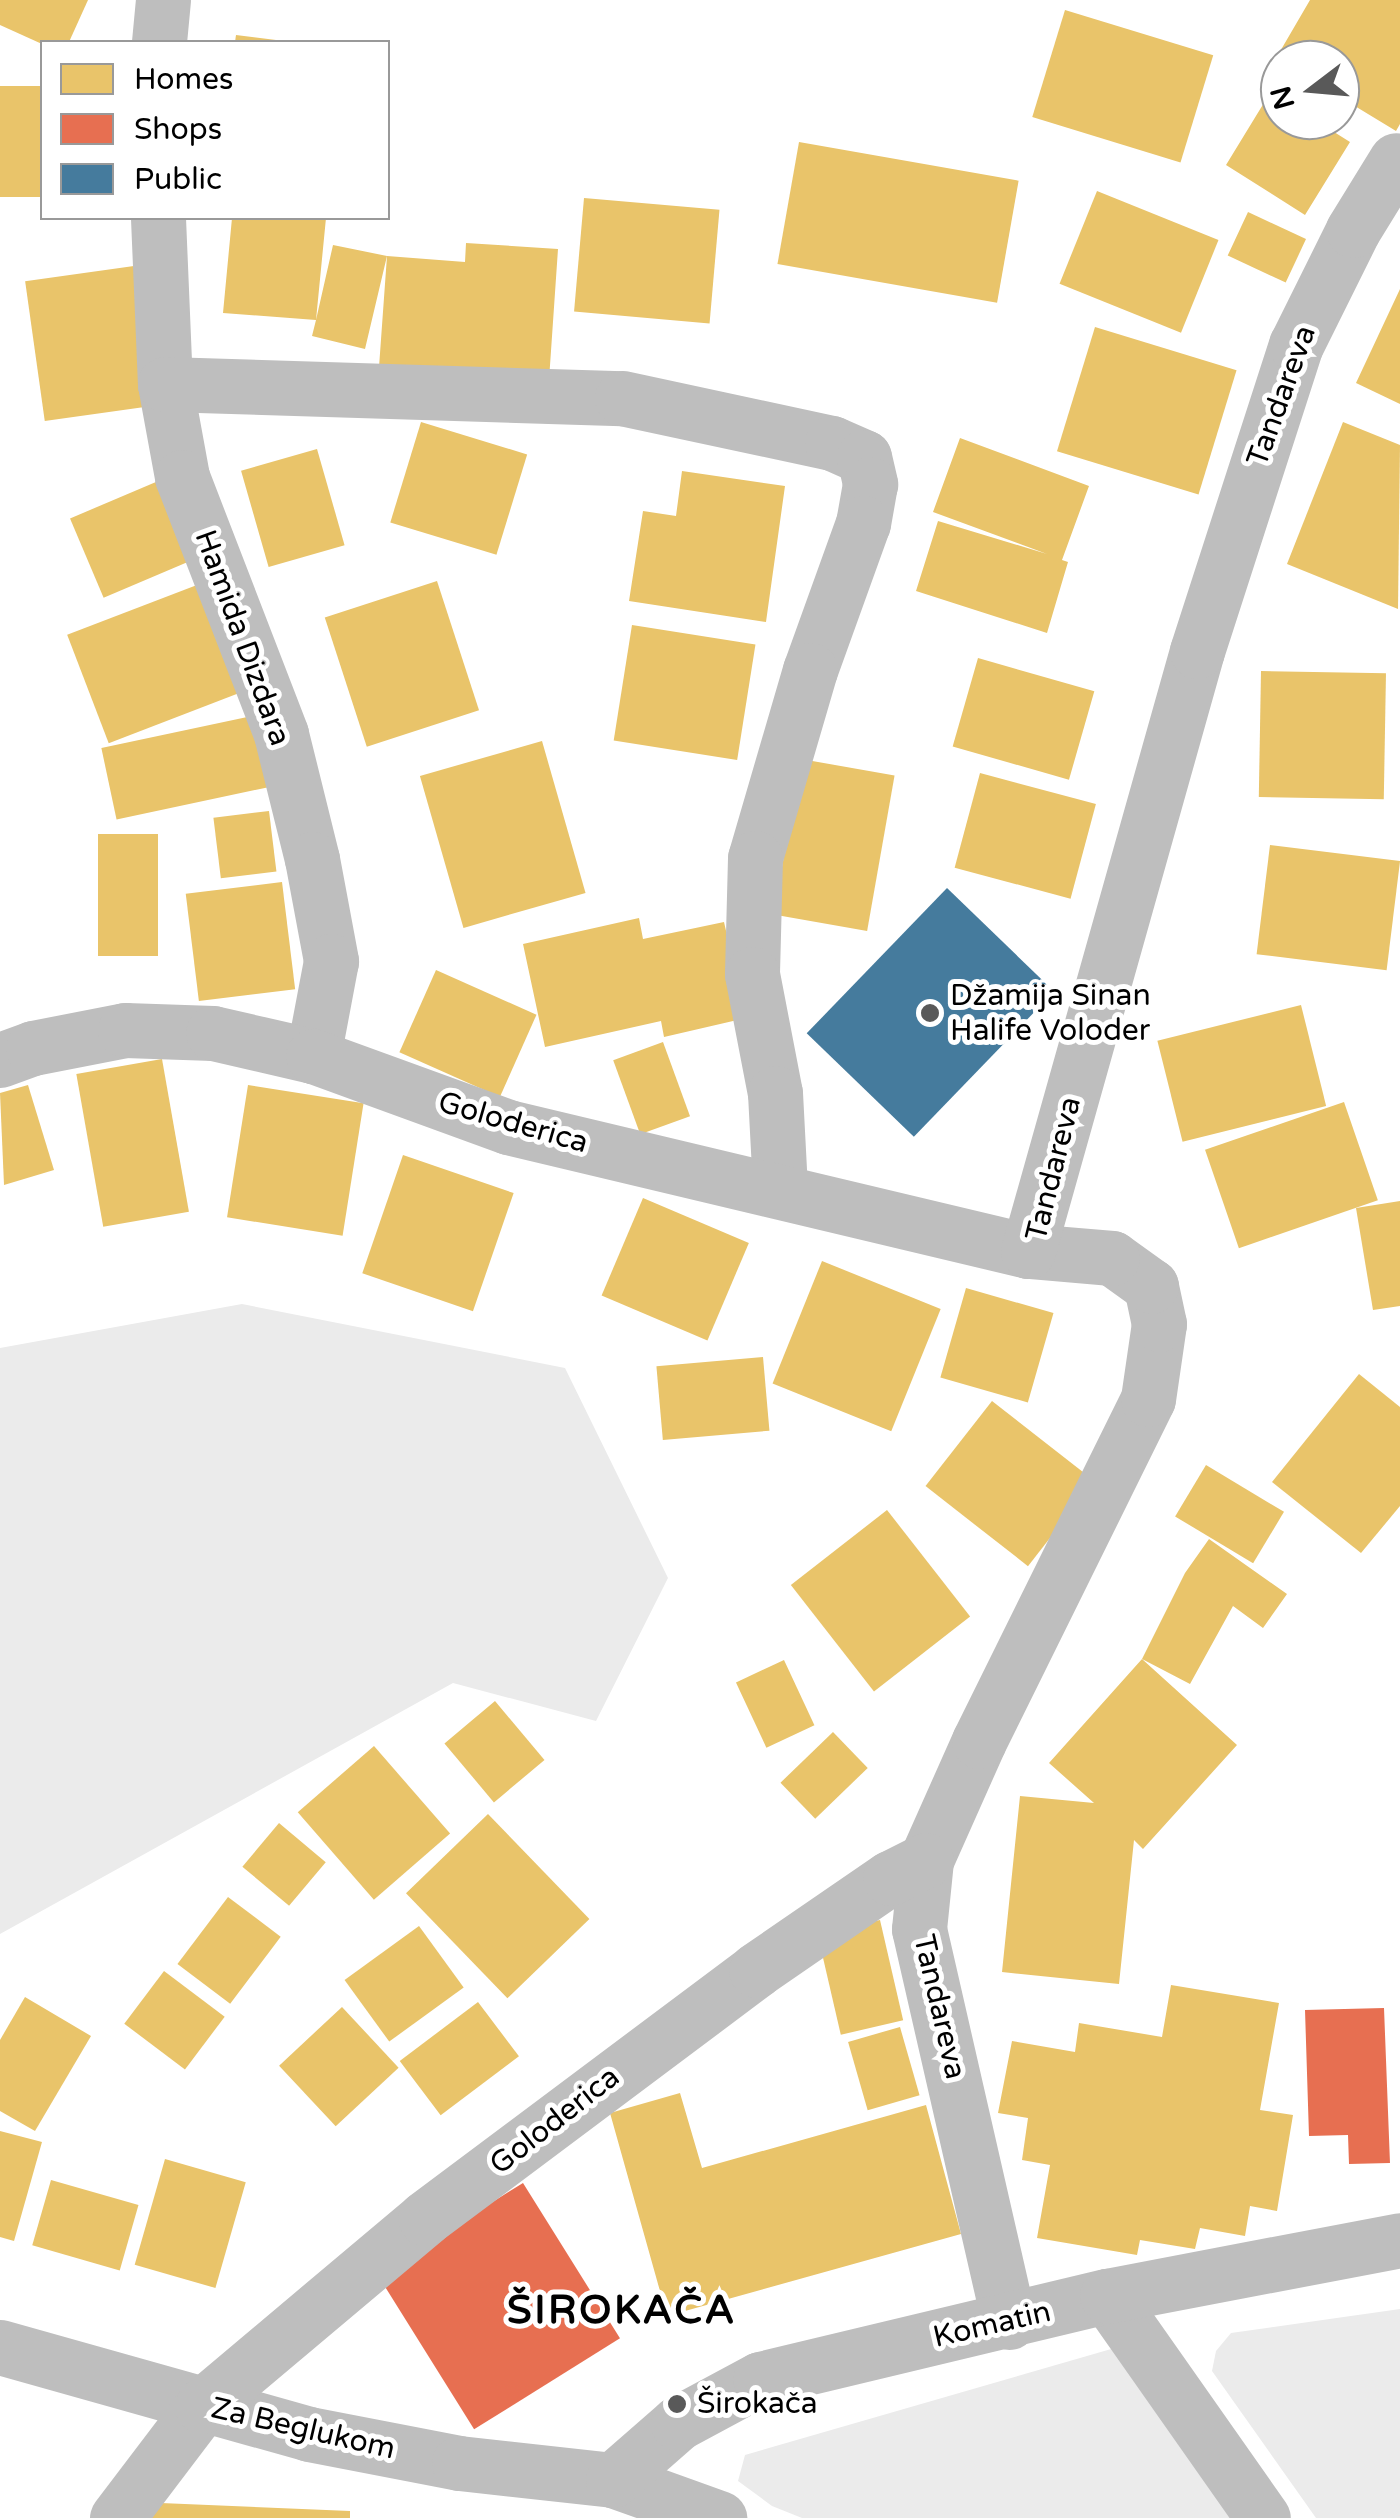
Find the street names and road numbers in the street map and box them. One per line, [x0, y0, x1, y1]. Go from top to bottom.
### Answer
street label: Tandareva [1240, 321, 1324, 471]
street label: Hamida Dizdara [186, 525, 298, 751]
street label: Goloderica [434, 1084, 592, 1162]
street label: Tandareva [1019, 1093, 1089, 1245]
street label: Tandareva [905, 1931, 973, 2083]
street label: Goloderica [483, 2059, 627, 2183]
street label: Komatin [930, 2294, 1054, 2356]
street label: Za Beglukom [207, 2390, 399, 2468]

